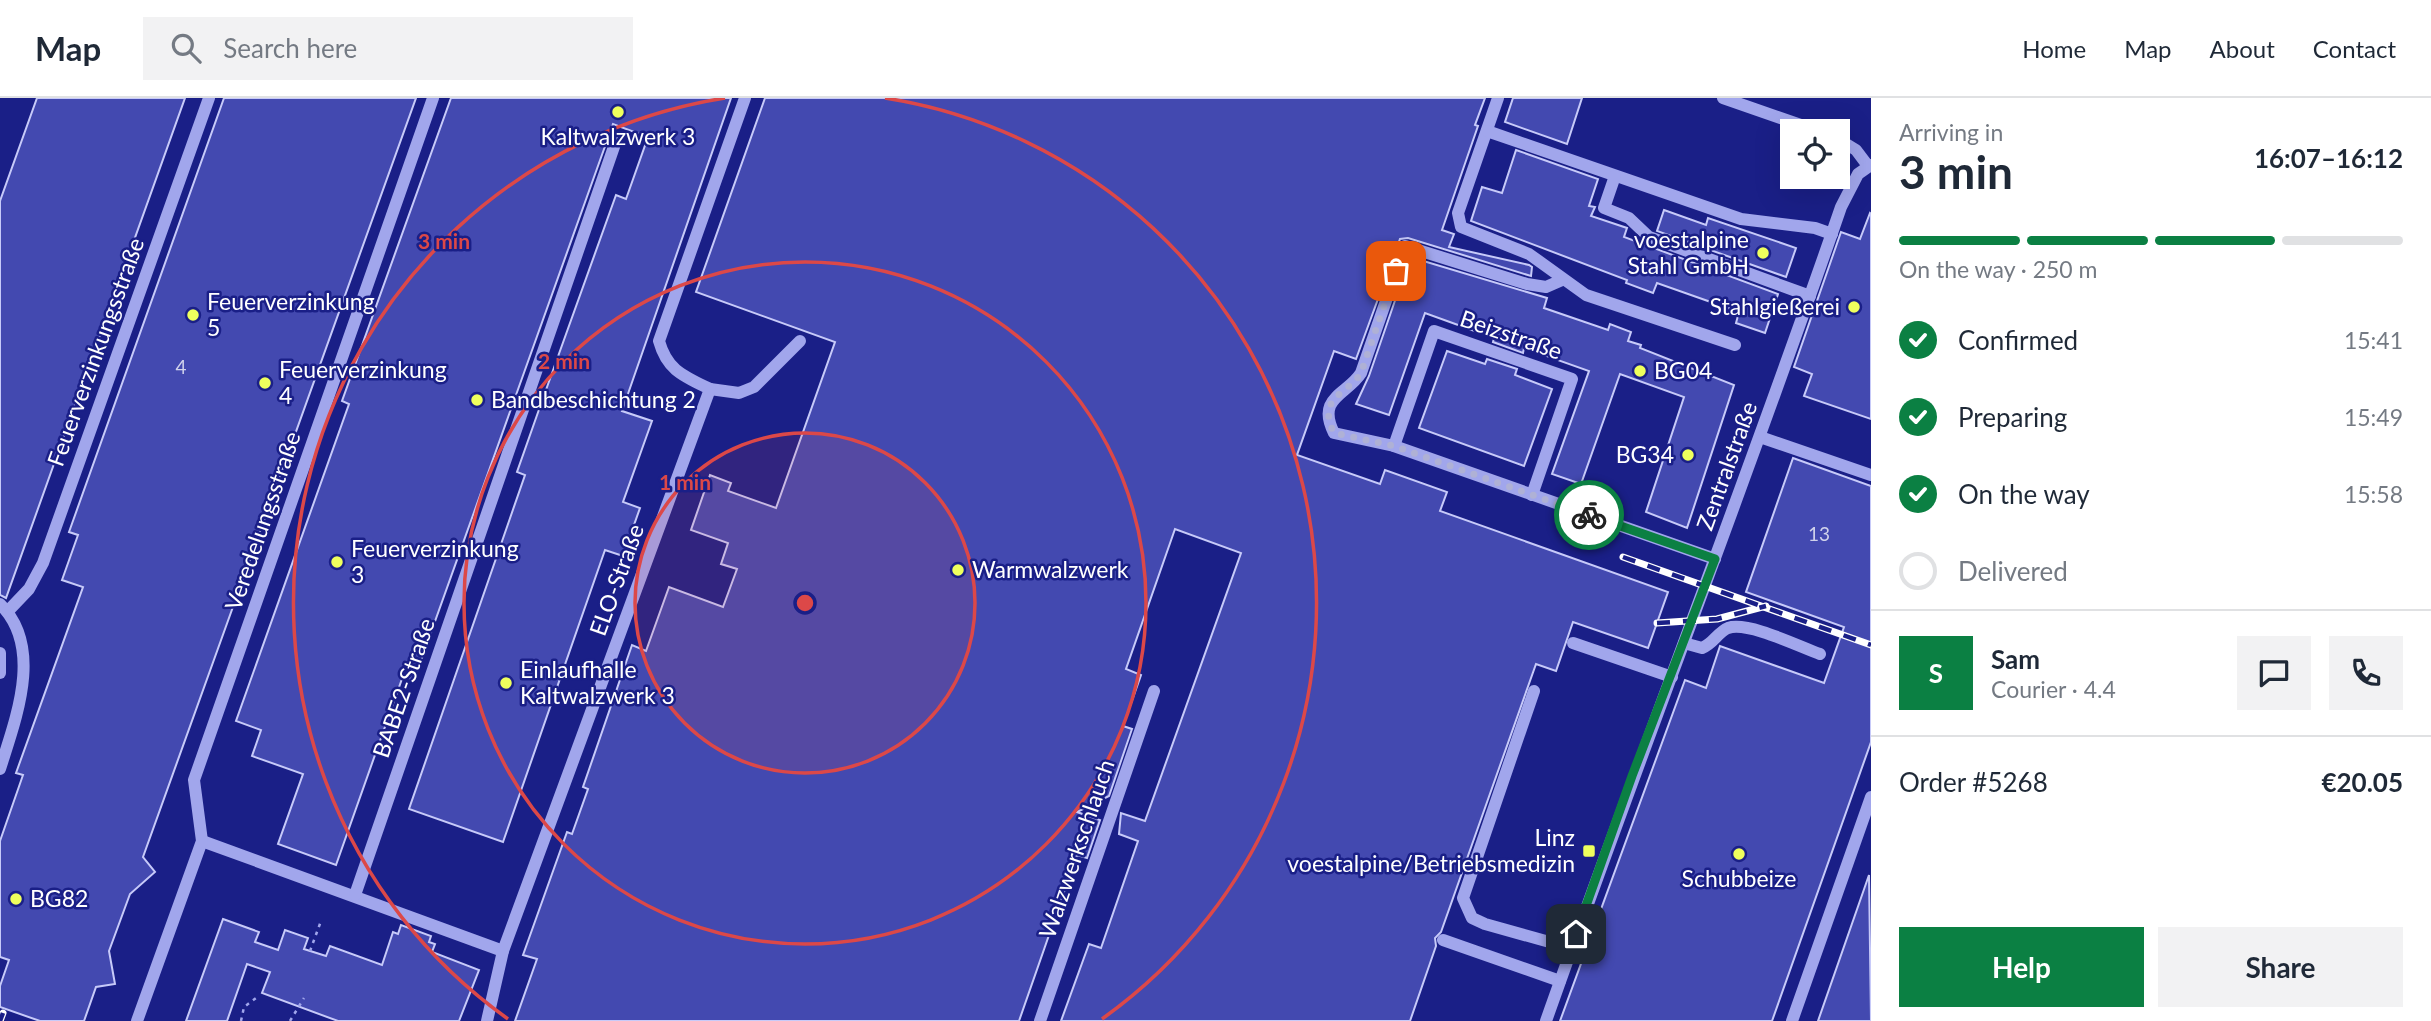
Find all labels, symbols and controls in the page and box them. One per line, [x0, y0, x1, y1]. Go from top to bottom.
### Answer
search box [143, 17, 633, 80]
text: Map [35, 28, 101, 68]
icon: search [167, 29, 205, 67]
text: Search here [223, 32, 357, 64]
text: Home [2022, 34, 2086, 63]
text: Map [2124, 34, 2172, 63]
text: About [2210, 34, 2275, 63]
text: Contact [2313, 34, 2396, 63]
marker: Kaltwalzwerk 3 [610, 104, 626, 120]
text: Arriving in [1899, 118, 2003, 146]
map controls [1780, 119, 1850, 189]
button: locate [1780, 119, 1850, 189]
place label: Kaltwalzwerk 3 [541, 122, 695, 150]
text: 16:07–16:12 [2254, 142, 2403, 174]
text: 3 min [1899, 144, 2013, 199]
place label: voestalpine Stahl GmbH [1628, 225, 1749, 279]
text: 3 min [418, 228, 470, 253]
street label: Feuerverzinkungsstraße [41, 234, 149, 470]
pin [1366, 241, 1426, 301]
marker: voestalpine Stahl GmbH [1755, 245, 1771, 261]
icon: bag [1377, 252, 1415, 290]
text: On the way · 250 m [1899, 255, 2098, 283]
place label: Feuerverzinkung 5 [207, 287, 375, 341]
place label: Stahlgießerei [1709, 292, 1840, 320]
marker: Stahlgießerei [1846, 299, 1862, 315]
street label: Beizstraße [1457, 304, 1566, 365]
marker: Feuerverzinkung 5 [185, 307, 201, 323]
icon: check [1899, 321, 1937, 359]
text: Confirmed [1958, 324, 2078, 356]
text: 15:41 [2344, 326, 2403, 354]
text: 2 min [538, 348, 590, 373]
house number: 4 [175, 355, 187, 378]
place label: Feuerverzinkung 4 [279, 355, 447, 409]
place label: BG04 [1654, 356, 1712, 384]
marker: BG04 [1632, 363, 1648, 379]
marker: Feuerverzinkung 4 [257, 375, 273, 391]
place label: Bandbeschichtung 2 [491, 385, 696, 413]
marker: Bandbeschichtung 2 [469, 392, 485, 408]
street label: Zentralstraße [1690, 398, 1762, 534]
icon: check [1899, 398, 1937, 436]
text: Preparing [1958, 401, 2067, 433]
text: 15:49 [2344, 403, 2403, 431]
street label: Veredelungsstraße [218, 428, 306, 614]
place label: BG34 [1616, 440, 1674, 468]
marker: BG34 [1680, 447, 1696, 463]
text: 1 min [659, 469, 711, 494]
icon: check [1899, 475, 1937, 513]
text: On the way [1958, 478, 2090, 510]
courier [1554, 480, 1624, 550]
text: 15:58 [2344, 480, 2403, 508]
icon: bike [1570, 496, 1608, 534]
street label: ELO-Straße [583, 520, 649, 639]
house number: 13 [1808, 522, 1830, 545]
place label: Feuerverzinkung 3 [351, 534, 519, 588]
marker: Feuerverzinkung 3 [329, 554, 345, 570]
place label: Warmwalzwerk [972, 555, 1129, 583]
text: Delivered [1958, 555, 2068, 587]
marker: Warmwalzwerk [950, 562, 966, 578]
centre of rings [793, 591, 817, 615]
street label: BABE2-Straße [366, 614, 440, 761]
button: chat [2237, 636, 2311, 710]
button: phone [2329, 636, 2403, 710]
text: Sam [1991, 643, 2040, 675]
place label: Einlaufhalle Kaltwalzwerk 3 [520, 655, 675, 709]
text: S [1929, 657, 1943, 689]
marker: Einlaufhalle Kaltwalzwerk 3 [498, 675, 514, 691]
text: Courier · 4.4 [1991, 675, 2116, 703]
street label: Walzwerkschlauch [1032, 756, 1120, 942]
text: Order #5268 [1899, 766, 2048, 798]
text: €20.05 [2321, 766, 2403, 798]
place label: Linz voestalpine/Betriebsmedizin [1287, 823, 1575, 877]
marker: Linz voestalpine/Betriebsmedizin [1581, 843, 1597, 859]
marker: Schubbeize [1731, 846, 1747, 862]
place label: Schubbeize [1682, 864, 1796, 892]
place label: BG82 [30, 884, 88, 912]
marker: BG82 [8, 891, 24, 907]
pin [1546, 904, 1606, 964]
icon: home [1557, 915, 1595, 953]
button: Help [1899, 927, 2144, 1007]
button: Share [2158, 927, 2403, 1007]

